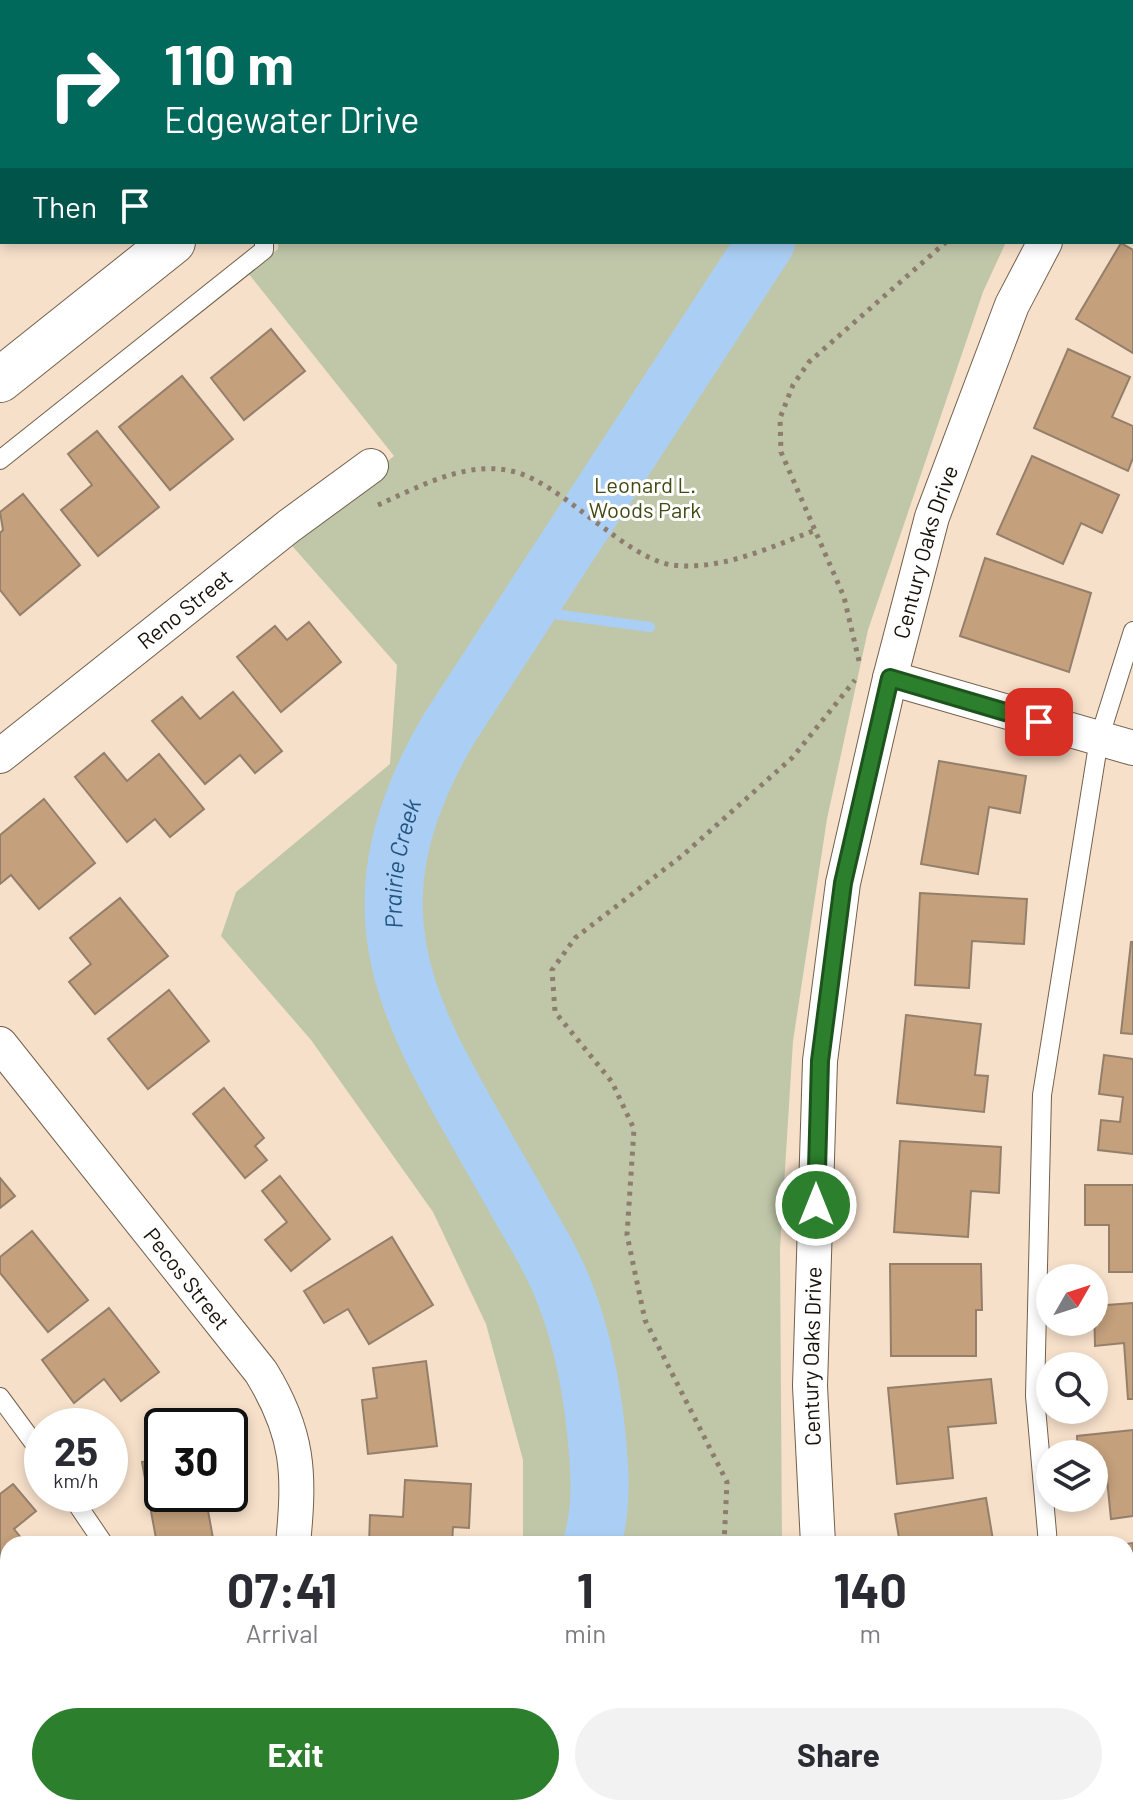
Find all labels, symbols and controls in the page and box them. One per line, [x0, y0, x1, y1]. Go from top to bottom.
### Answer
text: 110 m [164, 29, 294, 96]
icon: right [32, 32, 136, 136]
text: Edgewater Drive [164, 97, 420, 140]
icon: arrive [113, 184, 157, 228]
text: Then [32, 188, 97, 224]
street label: Century Oaks Drive [887, 461, 962, 641]
park label: Leonard L. Woods Park [589, 471, 701, 522]
street label: Reno Street [132, 563, 236, 654]
pin [1005, 688, 1073, 756]
icon: arrive [1017, 700, 1061, 744]
water label: Prairie Creek [377, 794, 426, 930]
position arrow [774, 1163, 858, 1247]
street label: Pecos Street [139, 1222, 236, 1334]
north arrow [1036, 1264, 1108, 1336]
map controls [1036, 1264, 1108, 1512]
street label: Century Oaks Drive [796, 1266, 826, 1447]
button: search [1036, 1352, 1108, 1424]
speed limit sign: 30 [144, 1408, 248, 1512]
text: 25 [54, 1426, 98, 1474]
button: layers [1036, 1440, 1108, 1512]
text: km/h [53, 1468, 99, 1492]
text: 07:41 [227, 1560, 337, 1618]
text: 1 [577, 1560, 594, 1618]
text: 140 [833, 1560, 907, 1618]
text: Arrival [246, 1617, 318, 1648]
text: min [564, 1617, 606, 1648]
text: m [859, 1617, 881, 1648]
button: Exit [32, 1708, 559, 1800]
button: Share [575, 1708, 1102, 1800]

